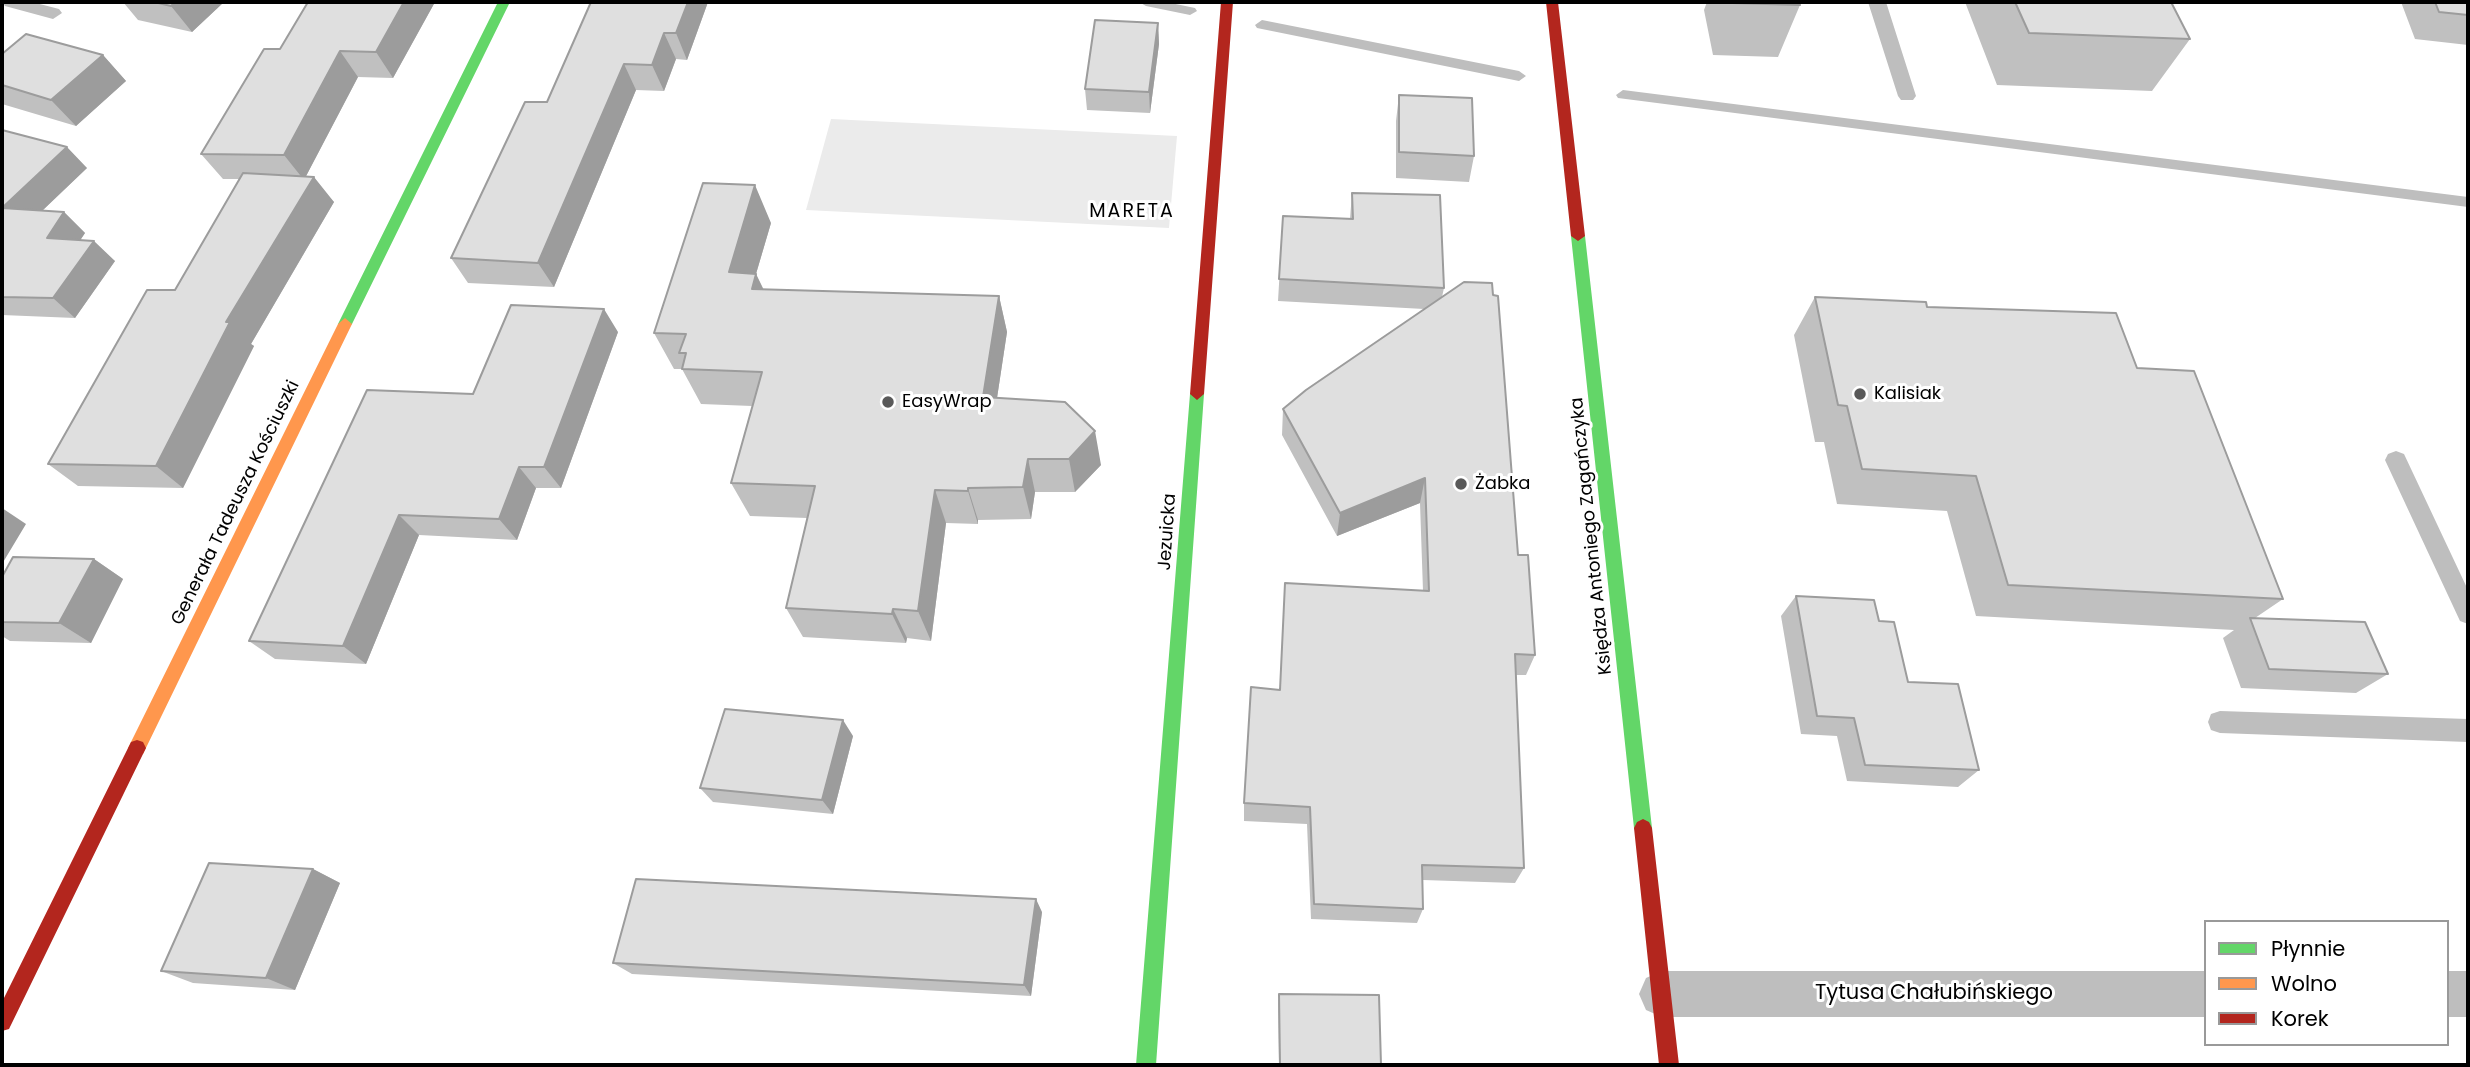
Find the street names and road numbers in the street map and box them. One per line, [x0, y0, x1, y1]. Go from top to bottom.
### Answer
street label: Generała Tadeusza Kościuszki [167, 377, 305, 629]
street label: Księdza Antoniego Zagańczyka [1567, 396, 1617, 676]
street label: Jezuicka [1155, 493, 1181, 571]
street label: Tytusa Chałubińskiego [1815, 981, 2053, 1007]

